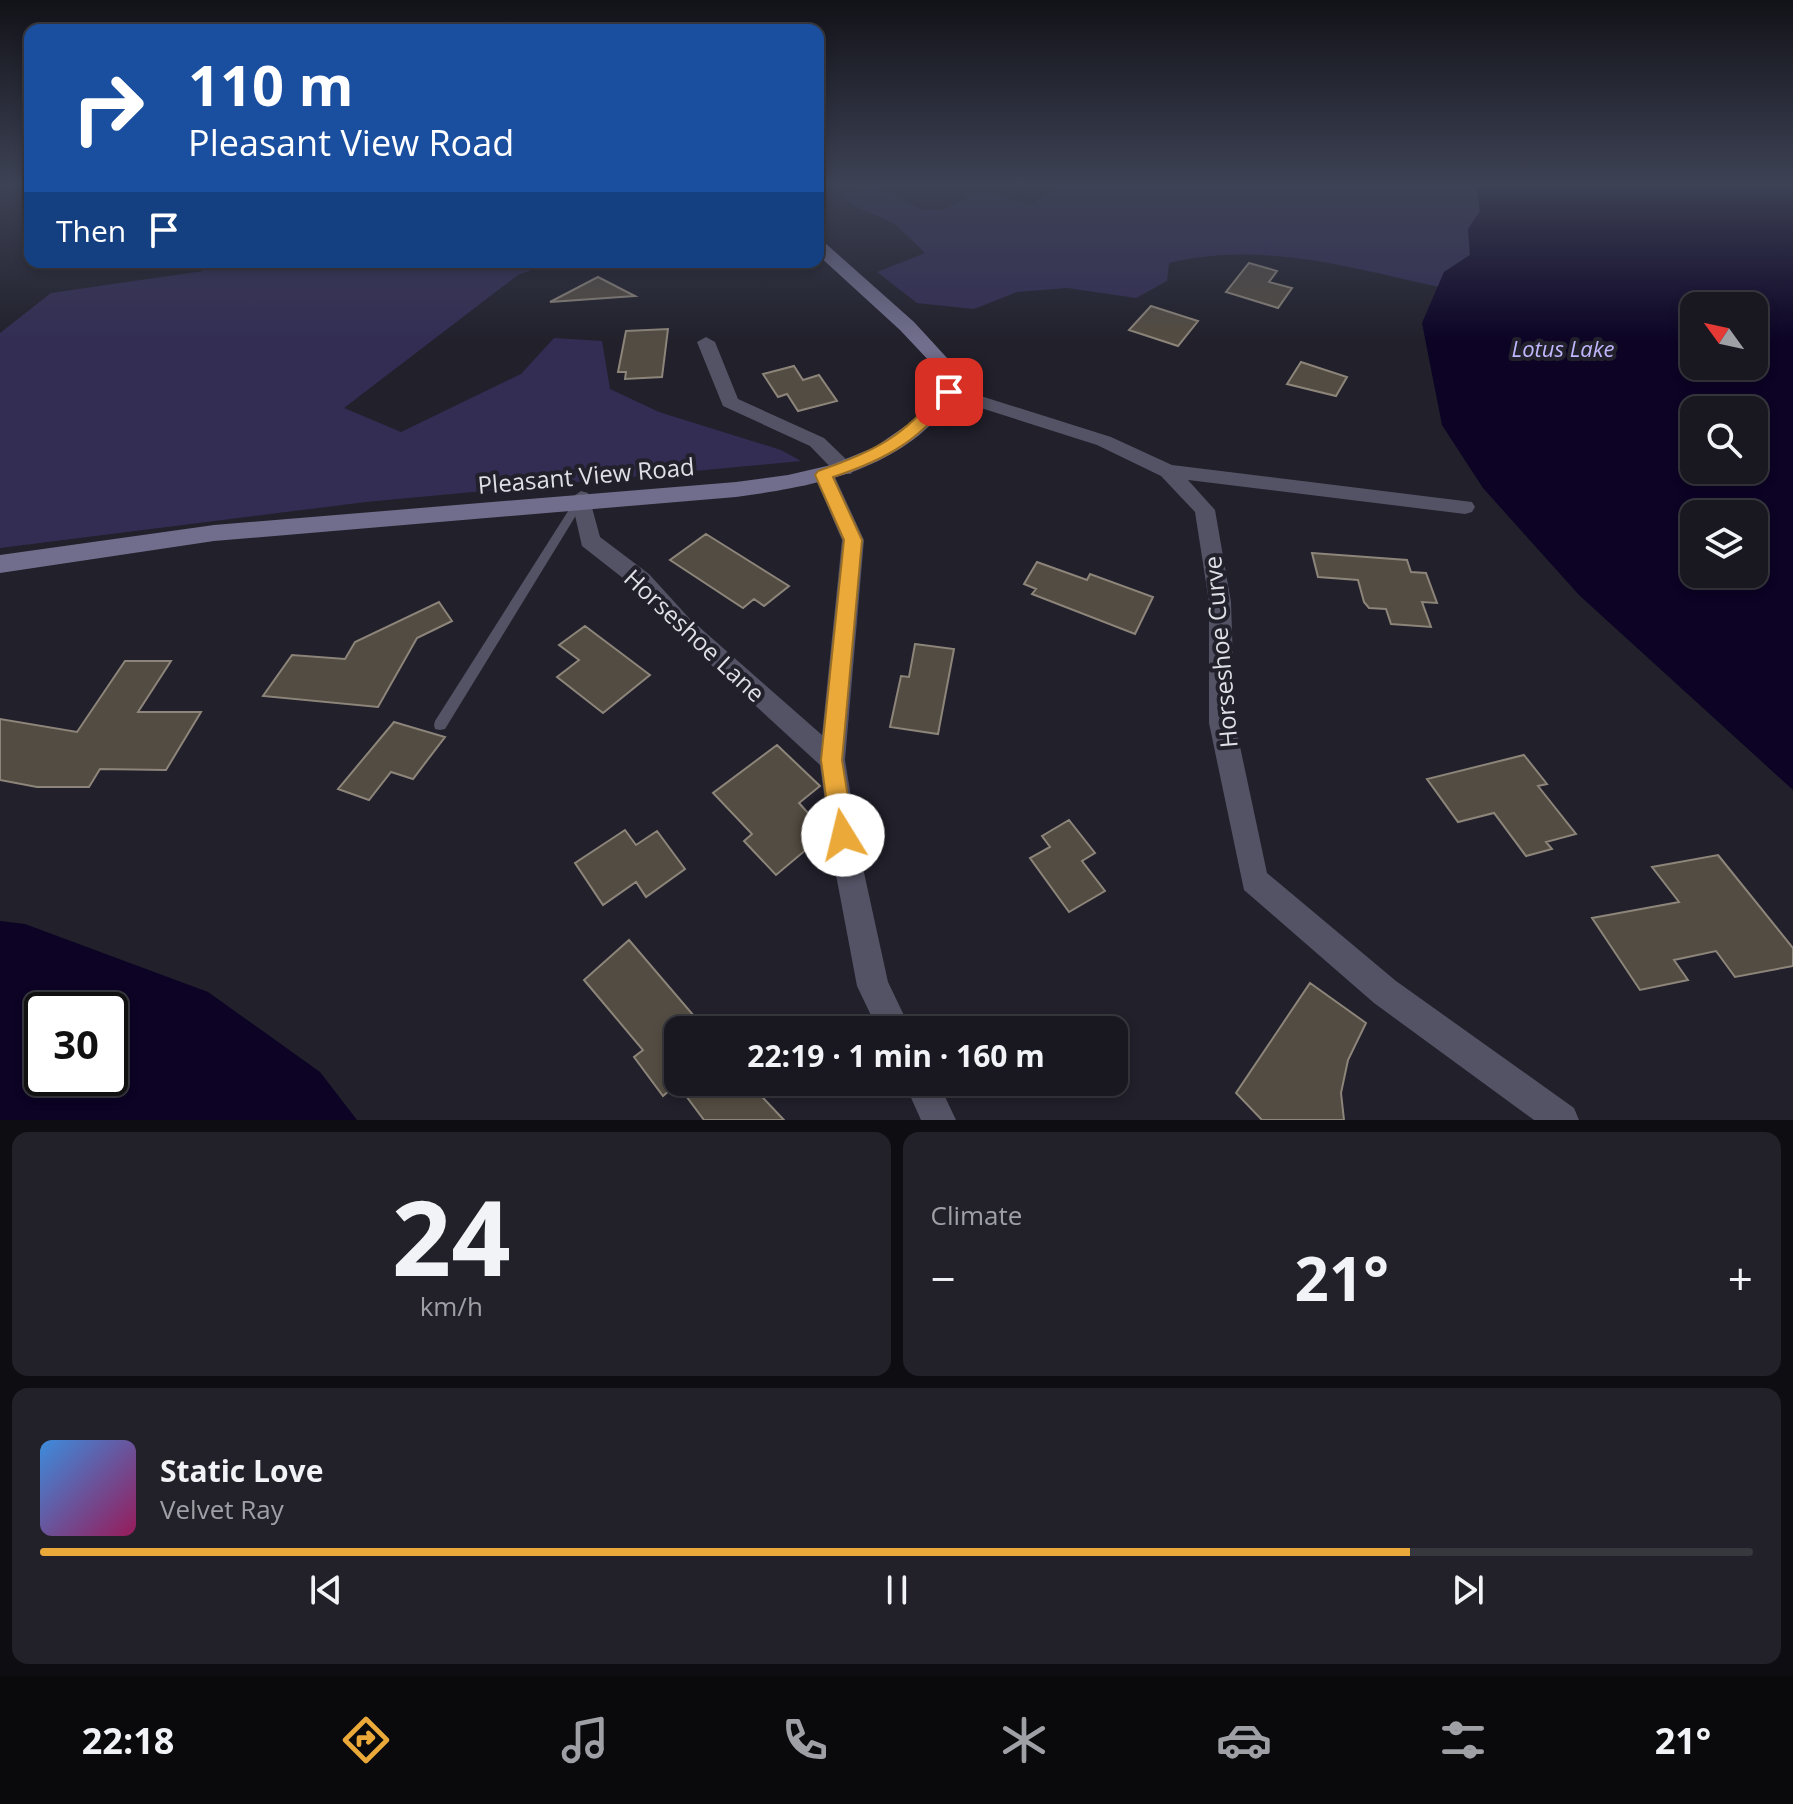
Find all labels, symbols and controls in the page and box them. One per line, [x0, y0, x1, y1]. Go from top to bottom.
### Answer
text: 110 m [188, 46, 354, 122]
icon: right [56, 56, 160, 160]
text: Pleasant View Road [188, 118, 514, 167]
icon: arrive [142, 208, 186, 252]
text: Then [56, 210, 126, 251]
north arrow [1680, 292, 1768, 380]
map controls [1680, 292, 1768, 588]
water label: Lotus Lake [1512, 333, 1614, 363]
pin [915, 358, 983, 426]
icon: arrive [927, 370, 971, 414]
button: search [1680, 396, 1768, 484]
street label: Pleasant View Road [476, 449, 696, 501]
button: layers [1680, 500, 1768, 588]
street label: Horseshoe Curve [1195, 555, 1245, 749]
street label: Horseshoe Lane [617, 561, 773, 709]
position arrow [801, 793, 885, 877]
speed limit sign: 30 [24, 992, 128, 1096]
text: 22:19 · 1 min · 160 m [747, 1035, 1045, 1076]
text: 24 [392, 1165, 511, 1306]
text: Climate [931, 1197, 1022, 1233]
text: 21° [1295, 1237, 1389, 1319]
text: − [931, 1248, 956, 1308]
text: + [1728, 1248, 1753, 1308]
text: km/h [420, 1288, 483, 1324]
text: Static Love [160, 1450, 323, 1491]
text: Velvet Ray [160, 1491, 284, 1527]
icon: previous [304, 1568, 348, 1612]
icon: pause [875, 1568, 919, 1612]
icon: next [1446, 1568, 1490, 1612]
icon: directions [338, 1712, 394, 1768]
icon: music [557, 1712, 613, 1768]
icon: phone [777, 1712, 833, 1768]
icon: climate [996, 1712, 1052, 1768]
icon: car [1216, 1712, 1272, 1768]
icon: filters [1435, 1712, 1491, 1768]
text: 22:18 [82, 1716, 174, 1765]
text: 21° [1655, 1716, 1711, 1765]

